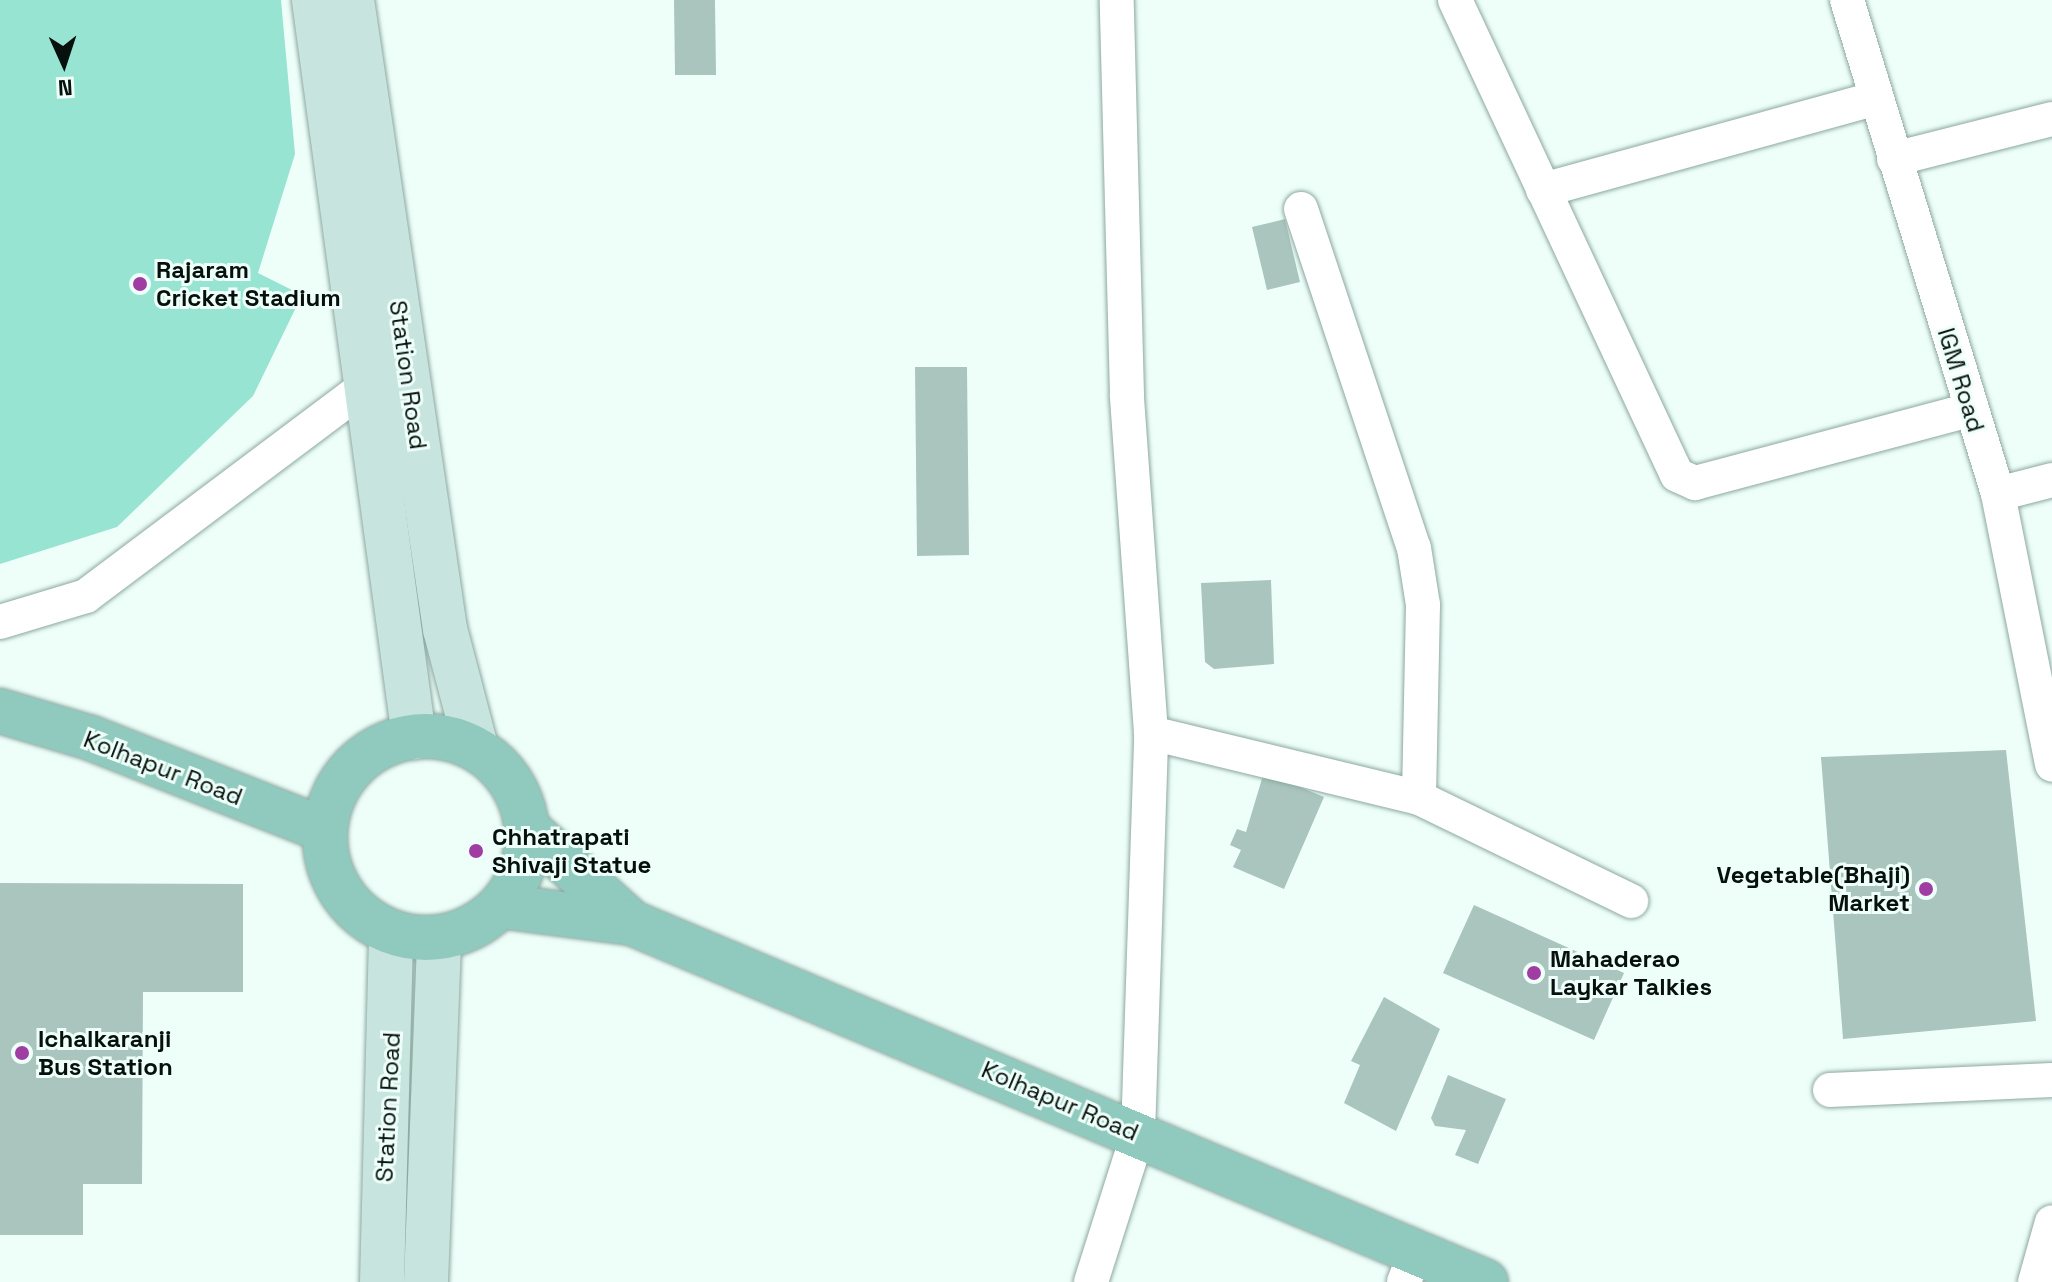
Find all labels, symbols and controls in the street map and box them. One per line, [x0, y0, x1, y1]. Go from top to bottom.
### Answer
north arrow [24, 24, 104, 104]
text: N [57, 74, 73, 102]
place label: Rajaram Cricket Stadium [156, 256, 341, 312]
marker: Rajaram Cricket Stadium [131, 275, 149, 293]
street label: Station Road [383, 299, 433, 451]
street label: IGM Road [1932, 324, 1990, 436]
street label: Kolhapur Road [80, 725, 246, 811]
place label: Chhatrapati Shivaji Statue [492, 823, 651, 879]
marker: Chhatrapati Shivaji Statue [467, 842, 485, 860]
place label: Vegetable(Bhaji) Market [1717, 861, 1910, 917]
marker: Vegetable(Bhaji) Market [1917, 880, 1935, 898]
place label: Mahaderao Laykar Talkies [1550, 945, 1713, 1001]
marker: Mahaderao Laykar Talkies [1525, 964, 1543, 982]
place label: Ichalkaranji Bus Station [38, 1025, 173, 1081]
street label: Station Road [370, 1031, 406, 1183]
marker: Ichalkaranji Bus Station [13, 1044, 31, 1062]
street label: Kolhapur Road [977, 1055, 1143, 1147]

